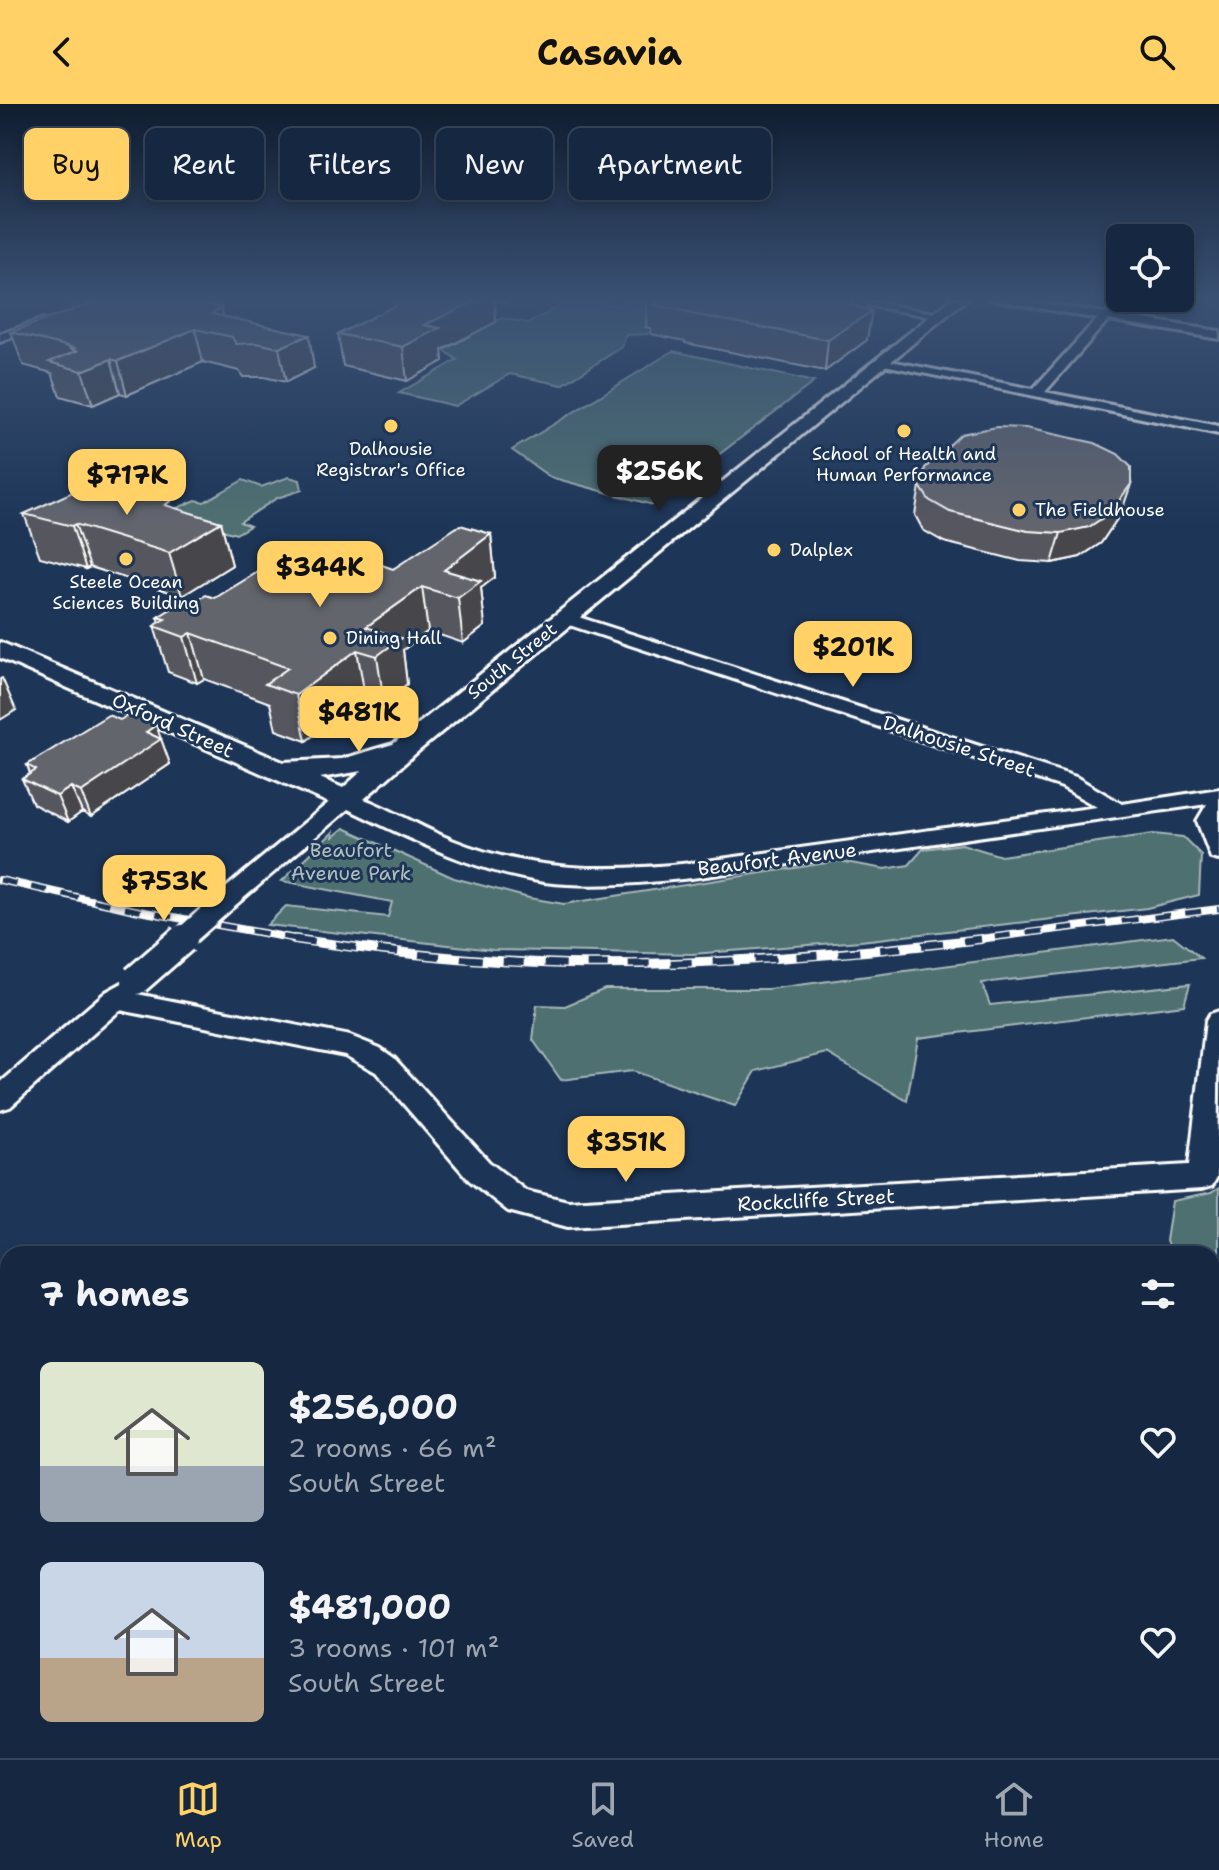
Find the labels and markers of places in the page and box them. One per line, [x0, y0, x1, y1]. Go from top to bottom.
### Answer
marker: Dalhousie Registrar's Office [382, 417, 400, 435]
marker: School of Health and Human Performance [895, 422, 913, 440]
place label: Dalhousie Registrar's Office [316, 437, 466, 482]
place label: School of Health and Human Performance [812, 442, 996, 487]
pin: $256K [603, 445, 715, 513]
pin: $717K [71, 449, 183, 517]
place label: The Fieldhouse [1035, 498, 1165, 522]
marker: The Fieldhouse [1010, 501, 1028, 519]
place label: Dalplex [790, 538, 853, 562]
pin: $344K [264, 541, 376, 609]
marker: Dalplex [765, 541, 783, 559]
marker: Steele Ocean Sciences Building [117, 550, 135, 568]
place label: Steele Ocean Sciences Building [53, 570, 199, 615]
pin: $201K [797, 621, 909, 689]
place label: Dining Hall [346, 626, 442, 650]
marker: Dining Hall [321, 629, 339, 647]
pin: $481K [303, 686, 415, 754]
pin: $753K [108, 855, 220, 923]
pin: $351K [570, 1116, 682, 1184]

